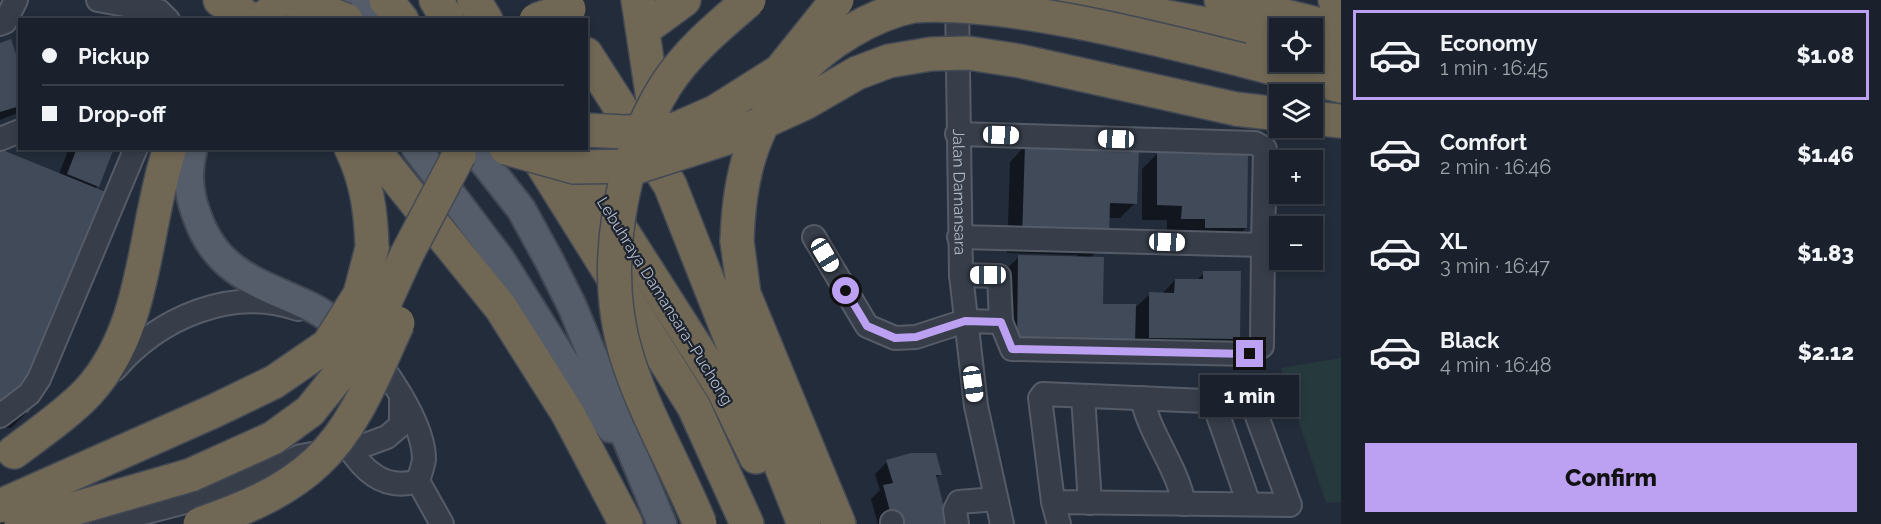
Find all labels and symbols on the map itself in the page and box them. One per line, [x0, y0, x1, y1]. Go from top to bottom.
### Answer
car [983, 125, 1019, 145]
street label: Jalan Damansara [949, 129, 970, 255]
car [1098, 129, 1134, 149]
street label: Lebuhraya Damansara–Puchong [593, 194, 737, 408]
car [1149, 232, 1185, 252]
car [808, 235, 842, 275]
car [970, 266, 1006, 284]
route start [832, 277, 859, 304]
route end [1236, 340, 1263, 367]
car [962, 365, 984, 403]
callout: 1 min [1200, 375, 1300, 417]

